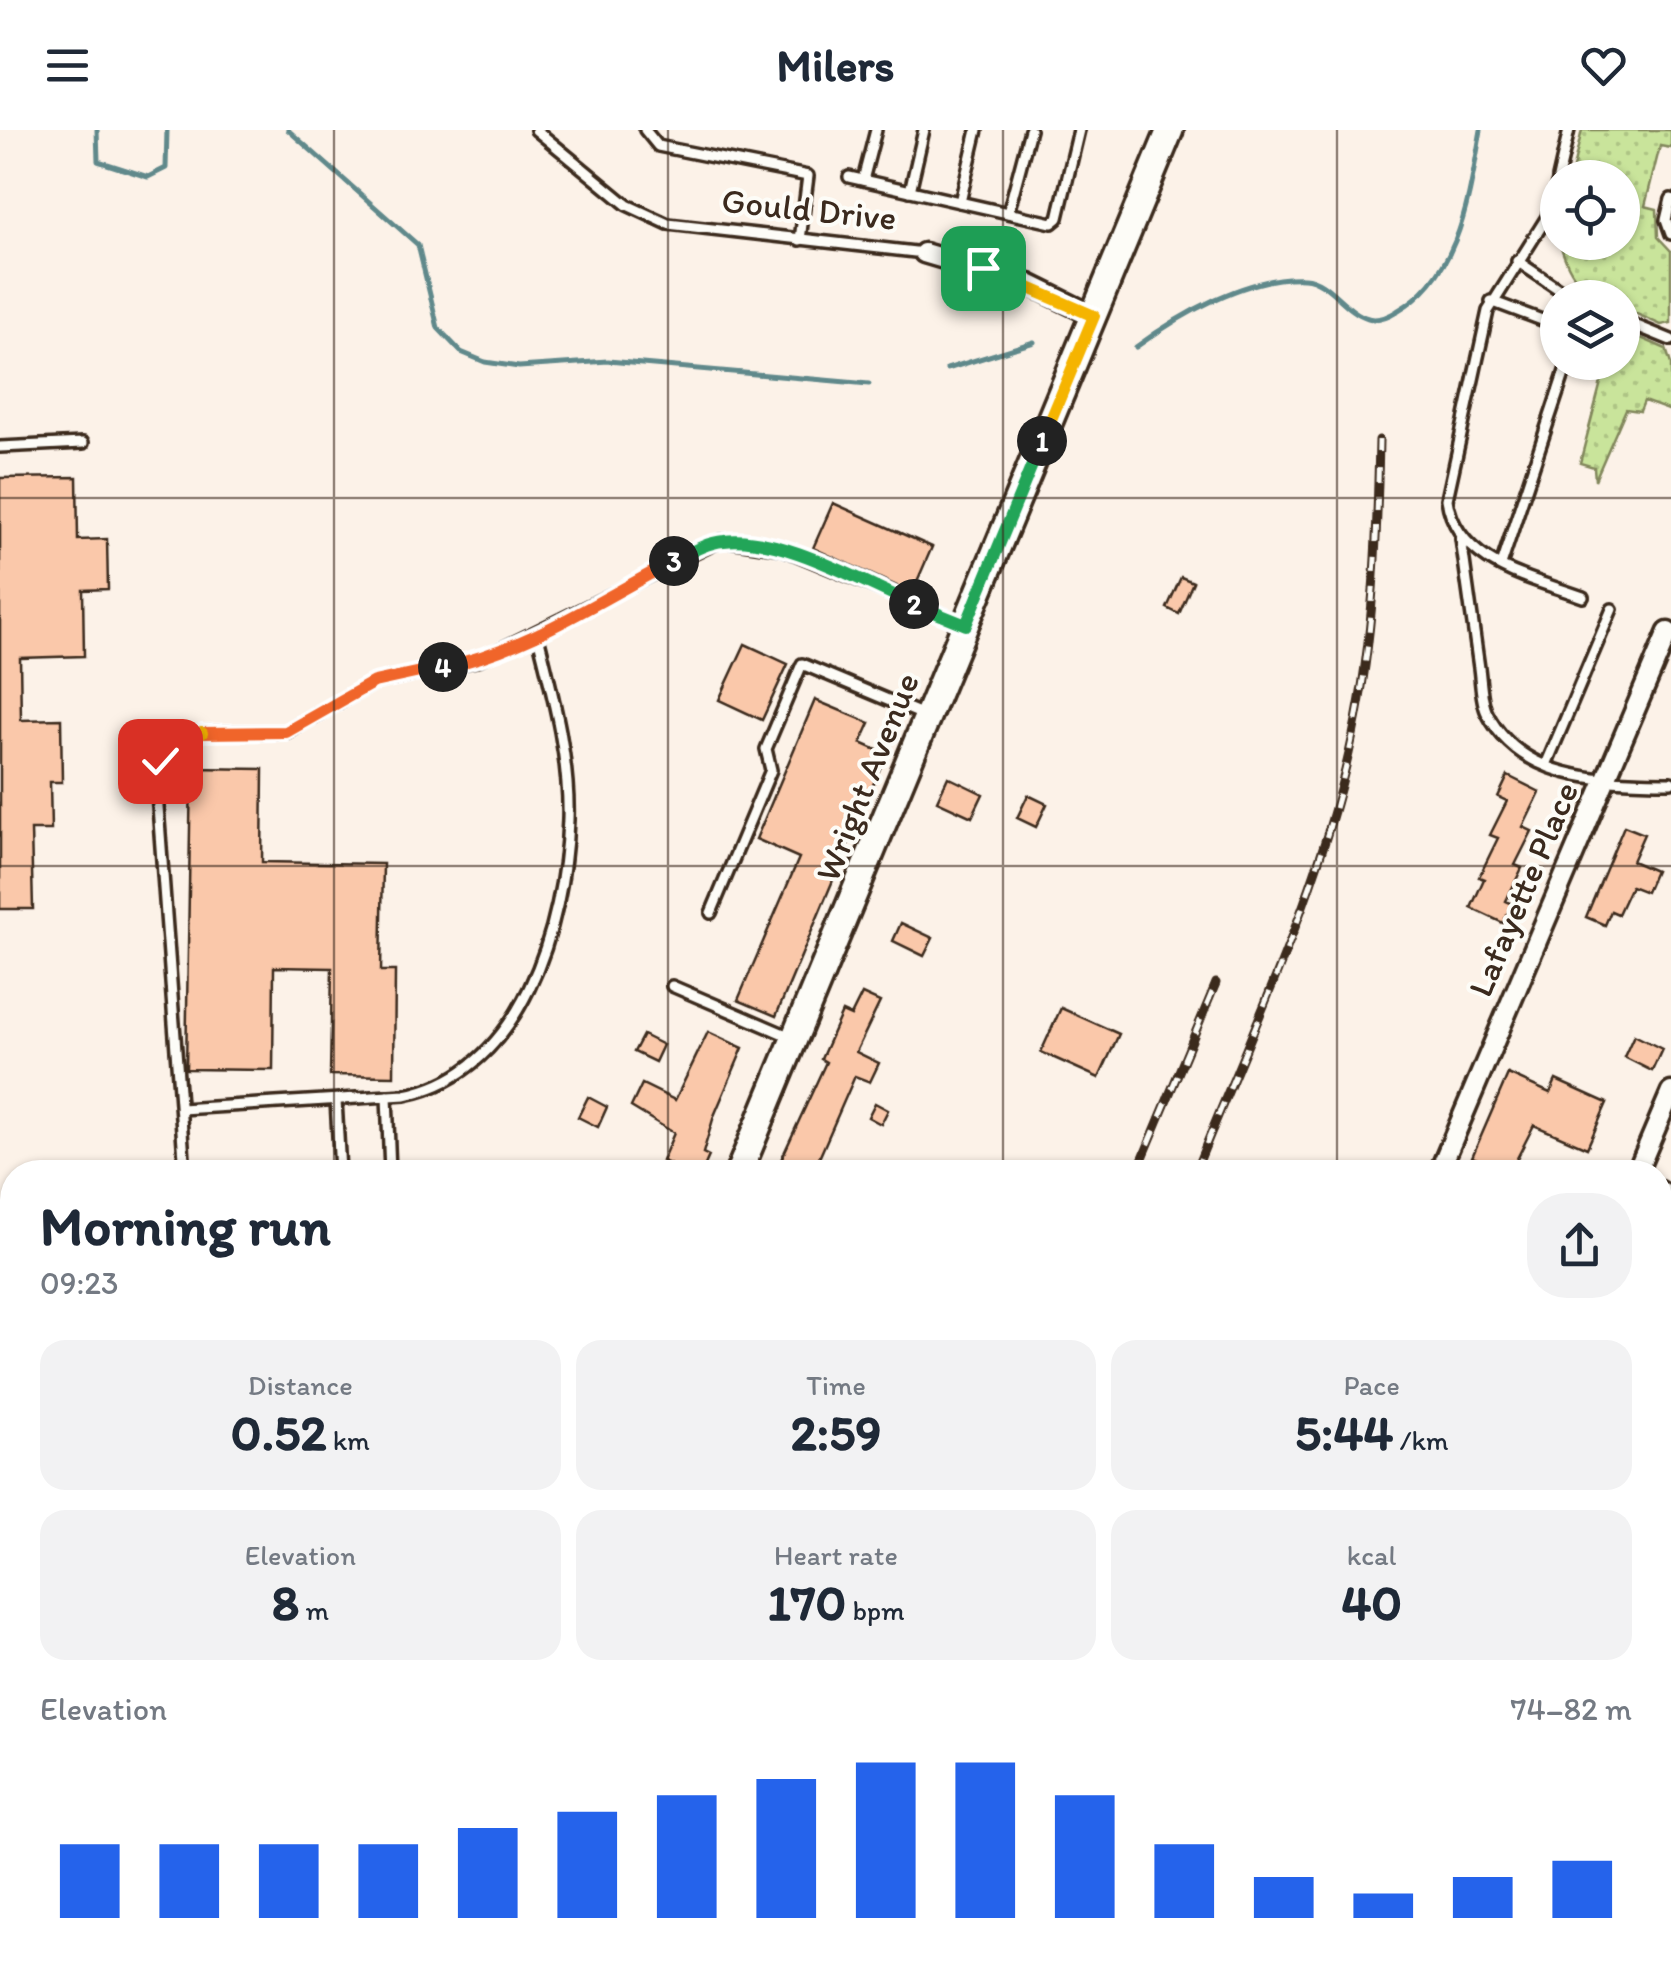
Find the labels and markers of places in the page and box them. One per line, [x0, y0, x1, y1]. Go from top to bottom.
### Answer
pin [941, 226, 1026, 311]
pin: 1 [1017, 416, 1067, 466]
pin: 3 [649, 536, 699, 586]
pin: 2 [889, 579, 939, 629]
pin: 4 [418, 642, 468, 692]
pin [118, 719, 203, 804]

